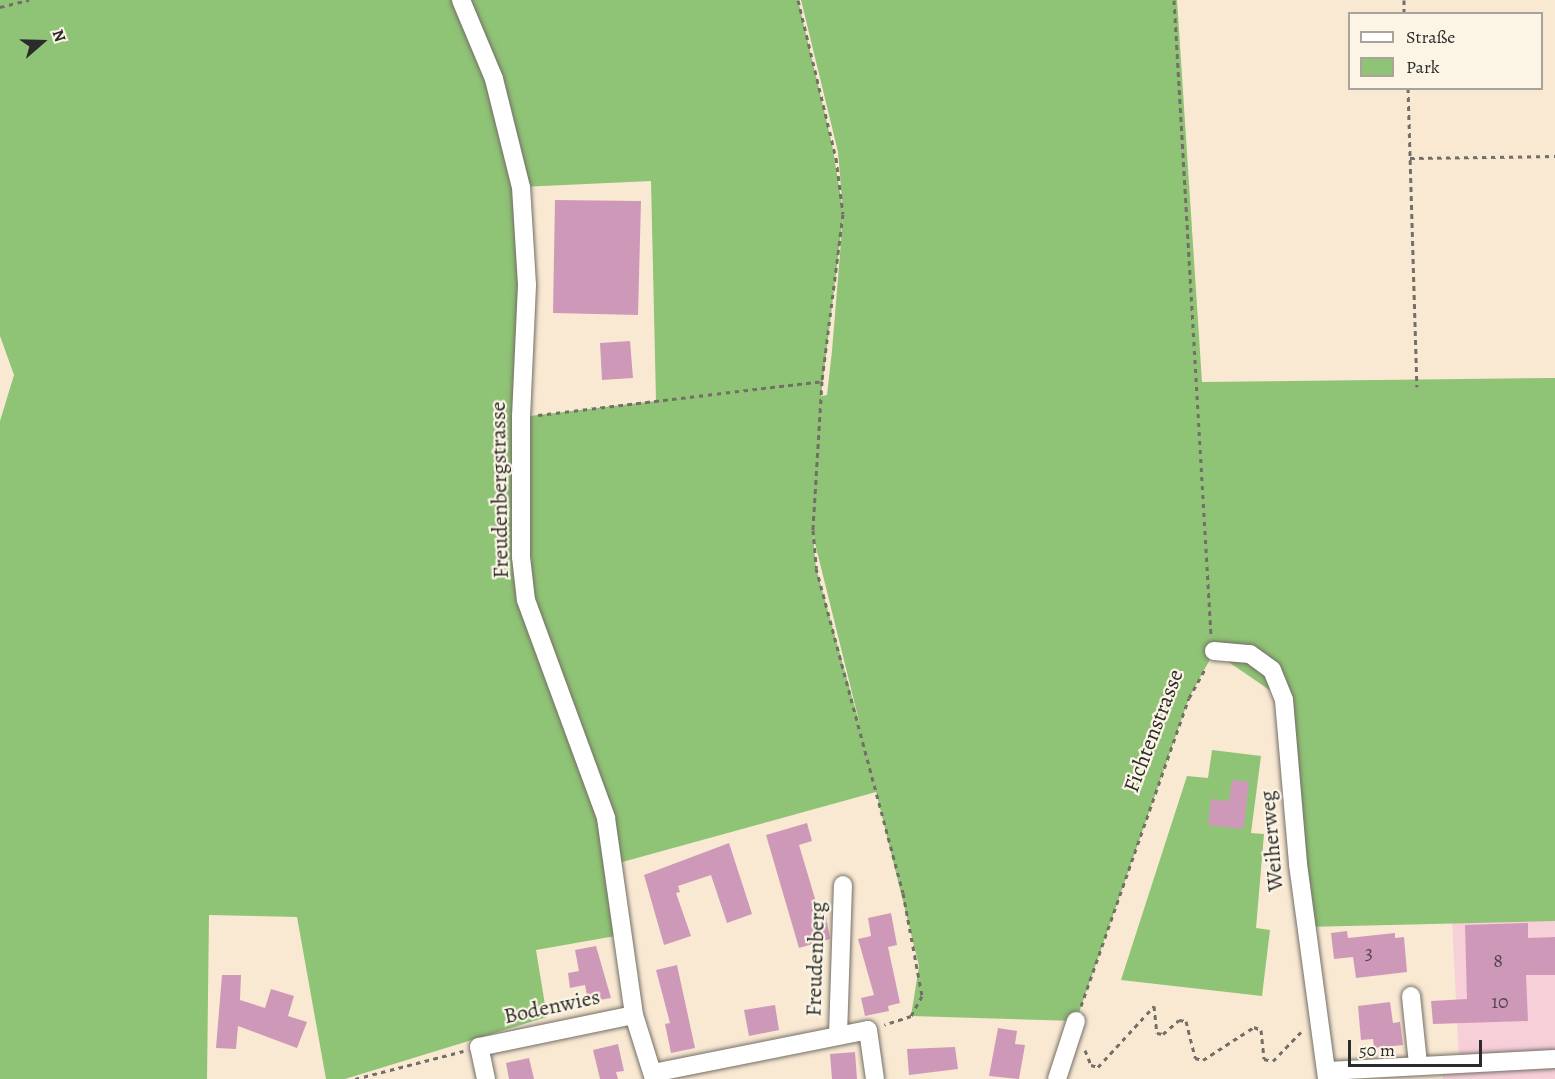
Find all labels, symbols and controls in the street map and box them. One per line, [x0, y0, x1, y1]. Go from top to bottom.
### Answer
north arrow [12, 12, 72, 72]
legend [1348, 12, 1543, 90]
text: Straße [1406, 25, 1455, 49]
text: N [47, 27, 71, 45]
text: Park [1406, 55, 1440, 79]
street label: Freudenbergstrasse [485, 401, 515, 579]
street label: Fichtenstrasse [1118, 666, 1190, 796]
street label: Weiherweg [1254, 789, 1290, 893]
street label: Freudenberg [801, 901, 831, 1017]
house number: 3 [1365, 940, 1373, 964]
house number: 8 [1493, 948, 1503, 972]
street label: Bodenwies [502, 984, 602, 1030]
house number: 10 [1491, 989, 1509, 1013]
scale bar [1351, 1028, 1484, 1066]
text: 50 m [1359, 1038, 1395, 1062]

